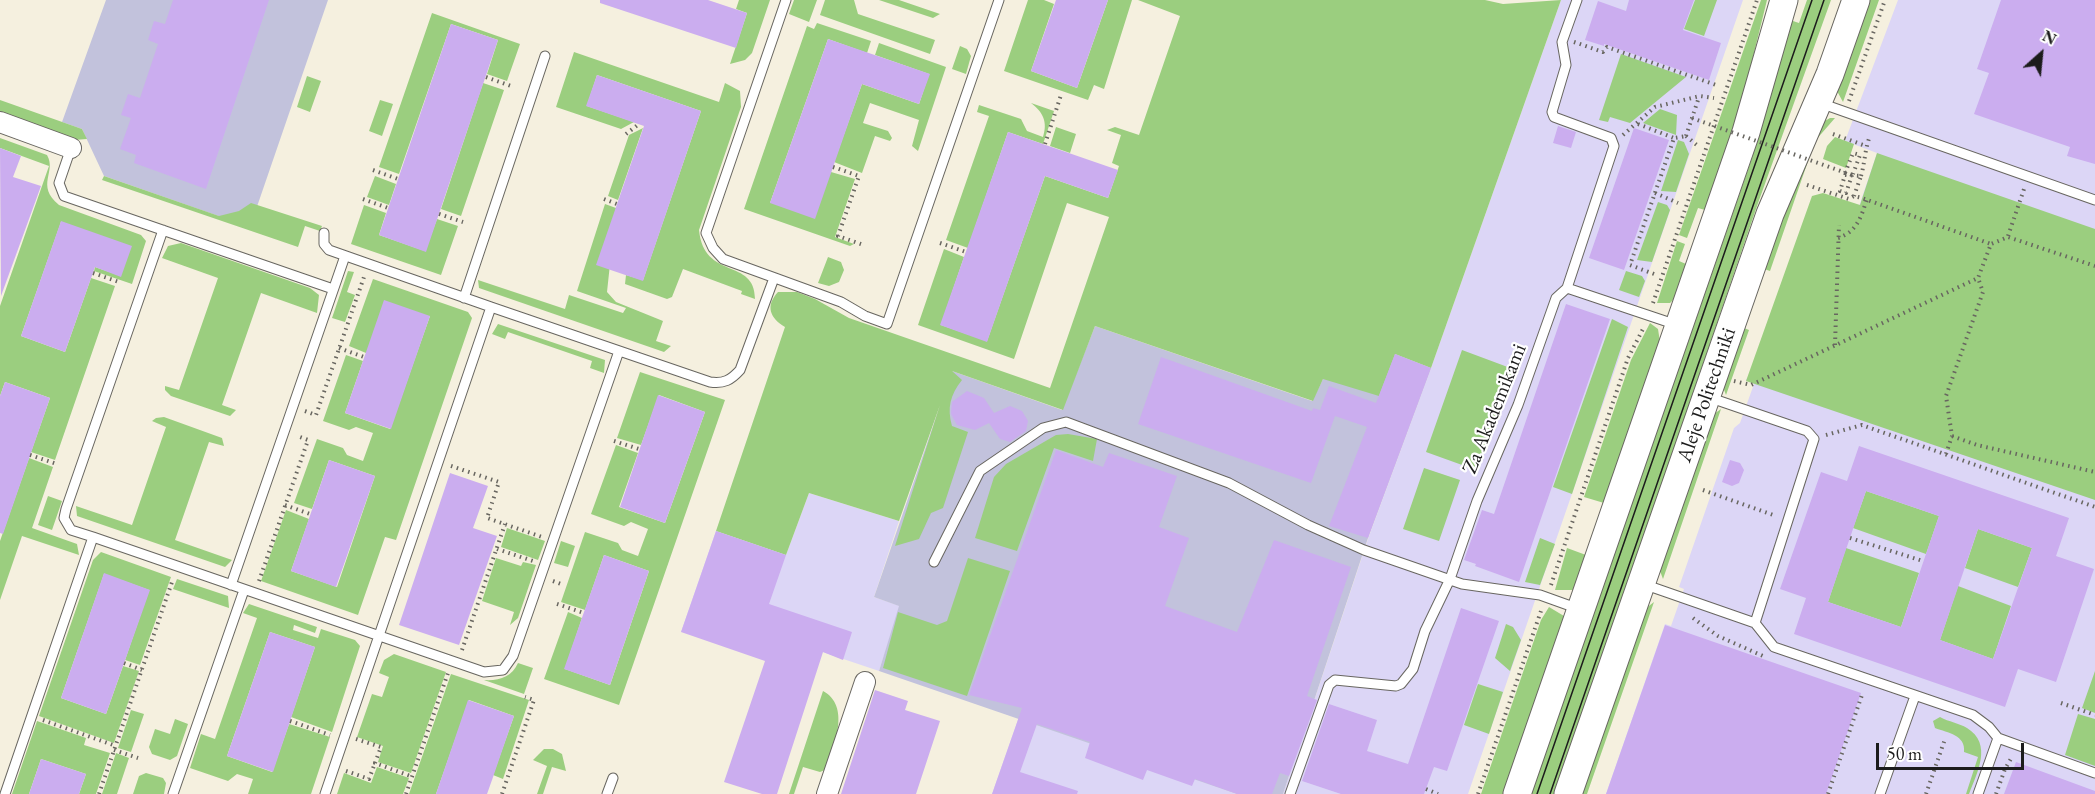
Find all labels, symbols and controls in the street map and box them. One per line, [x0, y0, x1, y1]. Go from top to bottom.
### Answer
north arrow [2011, 24, 2071, 84]
text: N [2039, 25, 2060, 50]
street label: Aleje Politechniki [1672, 324, 1742, 466]
street label: Za Akademikami [1457, 340, 1533, 478]
scale bar [1879, 731, 2028, 769]
text: 50 m [1887, 742, 1922, 765]

